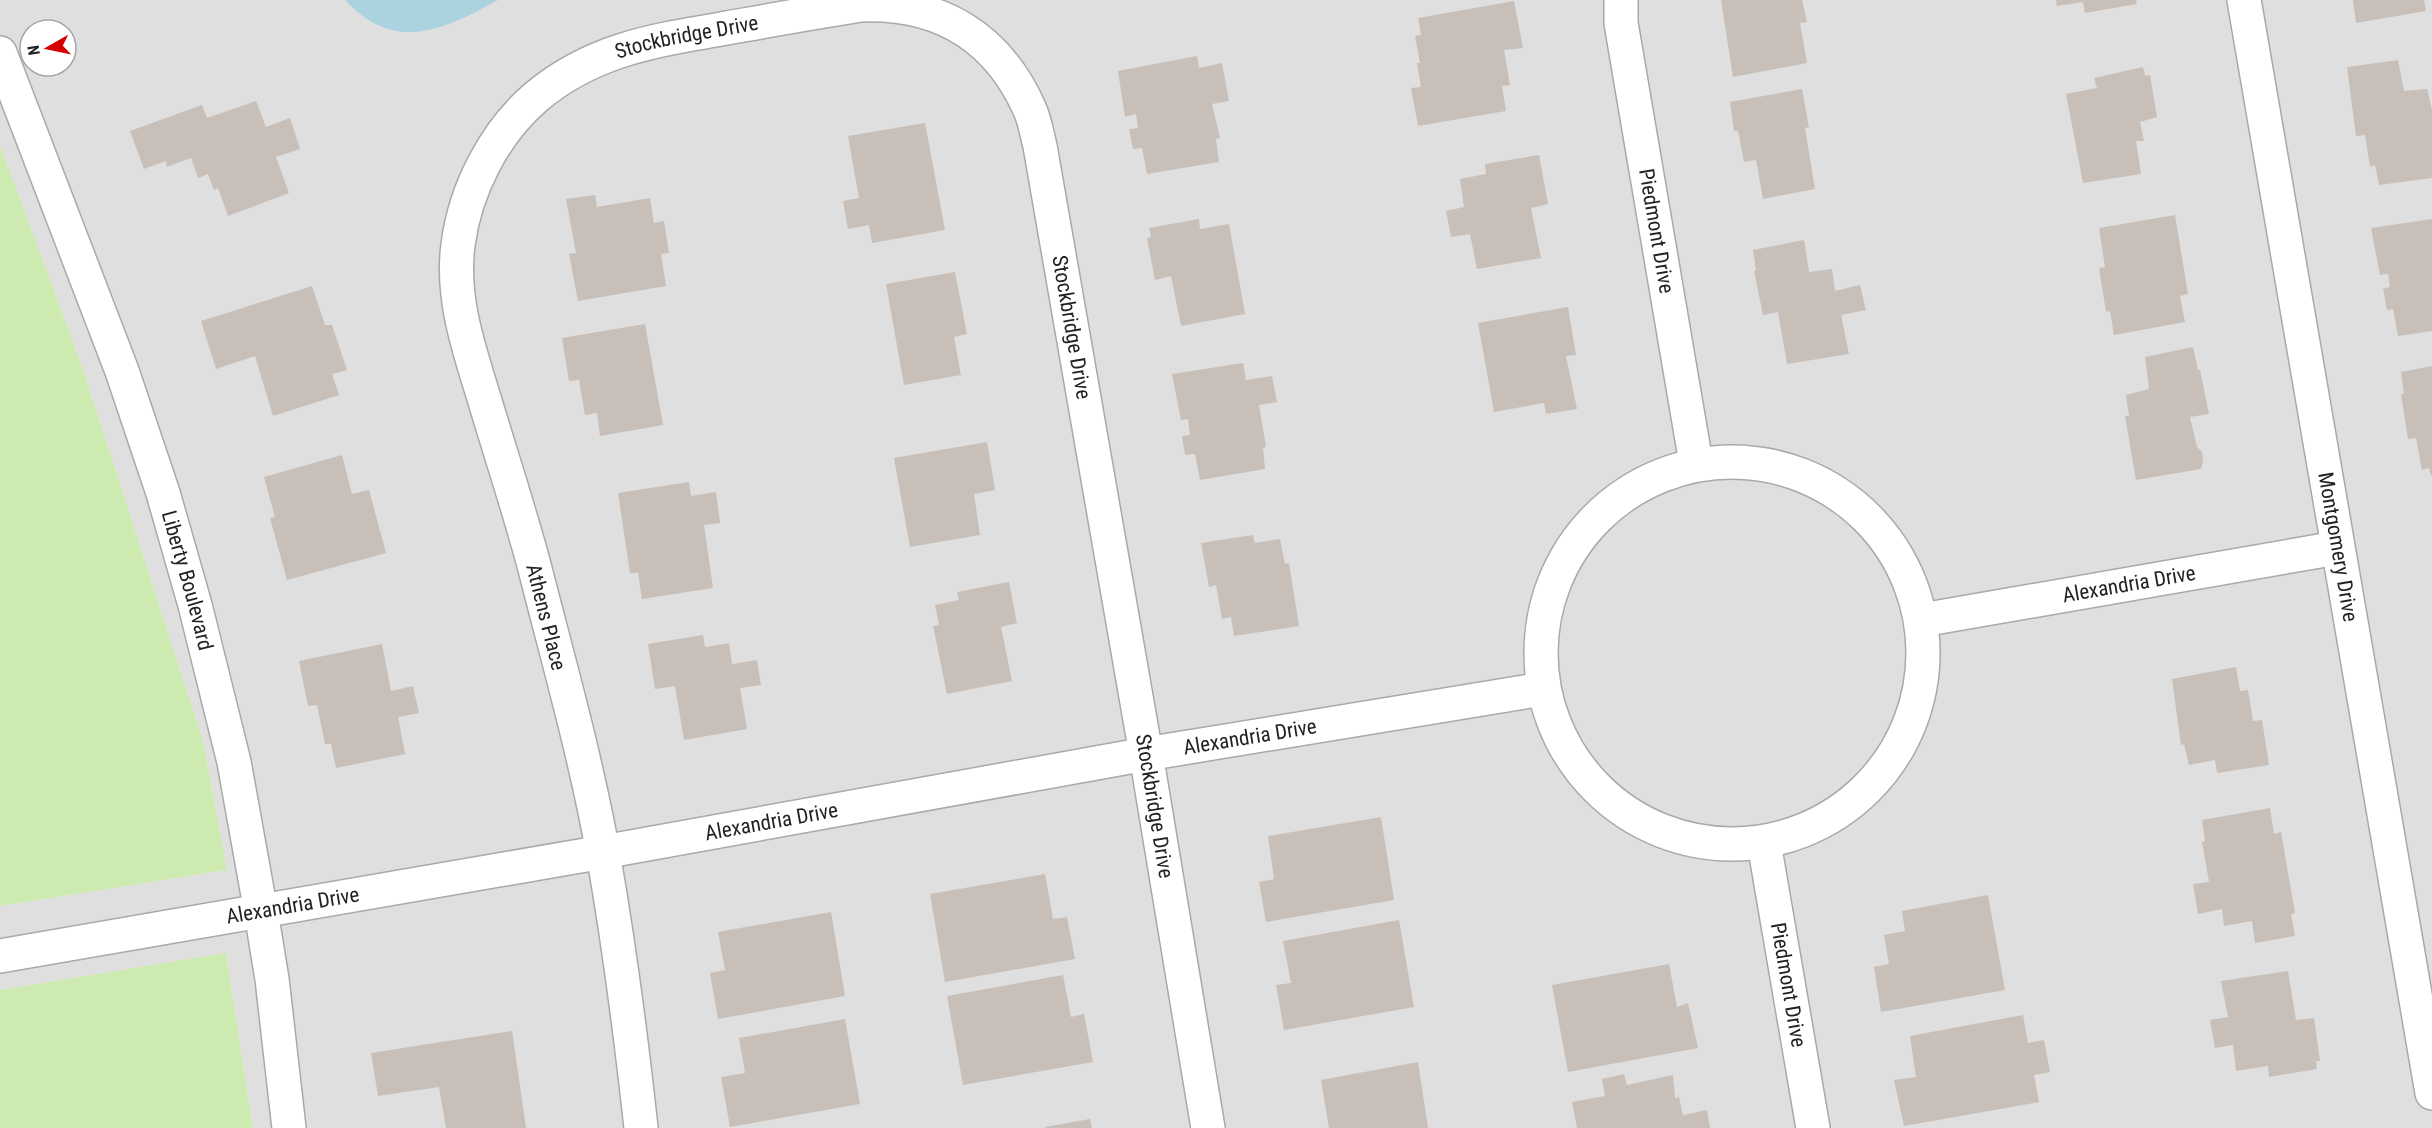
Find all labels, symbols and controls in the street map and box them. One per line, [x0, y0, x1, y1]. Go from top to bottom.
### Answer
street label: Stockbridge Drive [612, 11, 760, 64]
north arrow [18, 18, 78, 78]
text: N [24, 44, 44, 57]
street label: Piedmont Drive [1634, 167, 1679, 295]
street label: Stockbridge Drive [1047, 254, 1096, 401]
street label: Montgomery Drive [2313, 470, 2363, 624]
street label: Liberty Boulevard [157, 508, 218, 653]
street label: Athens Place [521, 561, 571, 673]
street label: Alexandria Drive [2060, 561, 2197, 607]
street label: Alexandria Drive [1182, 714, 1319, 760]
street label: Stockbridge Drive [1131, 732, 1178, 880]
street label: Alexandria Drive [703, 798, 840, 845]
street label: Alexandria Drive [224, 882, 361, 929]
street label: Piedmont Drive [1766, 921, 1811, 1049]

